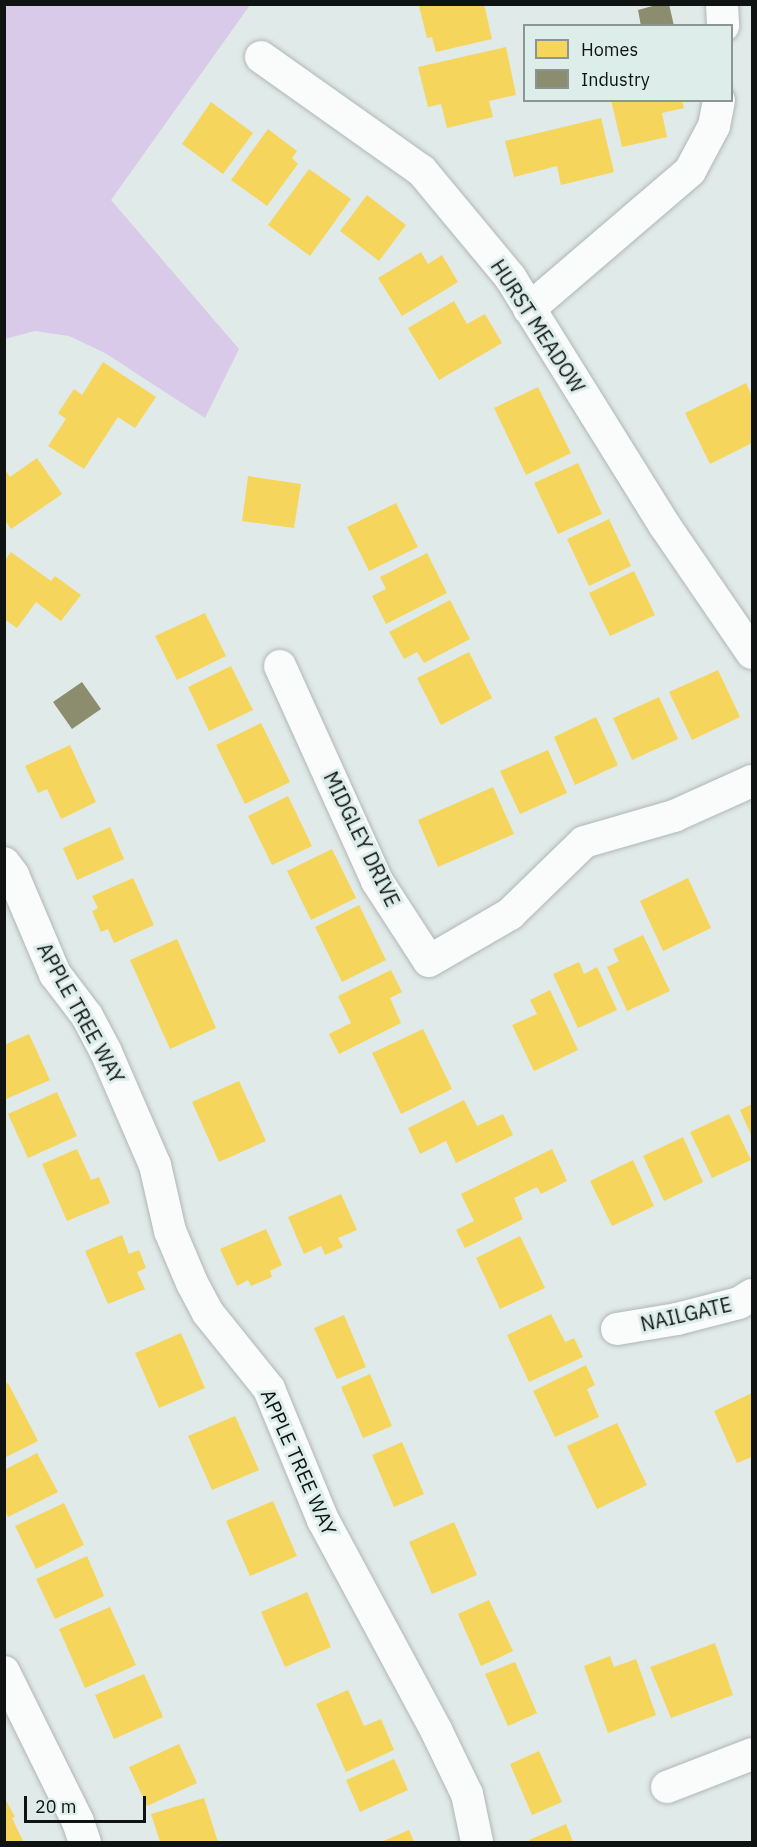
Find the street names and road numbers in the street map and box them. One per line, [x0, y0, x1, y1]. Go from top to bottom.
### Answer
street label: HURST MEADOW [486, 255, 590, 397]
street label: MIDGLEY DRIVE [319, 767, 405, 911]
street label: APPLE TREE WAY [32, 938, 130, 1088]
street label: NAILGATE [638, 1292, 734, 1336]
street label: APPLE TREE WAY [256, 1385, 342, 1539]

